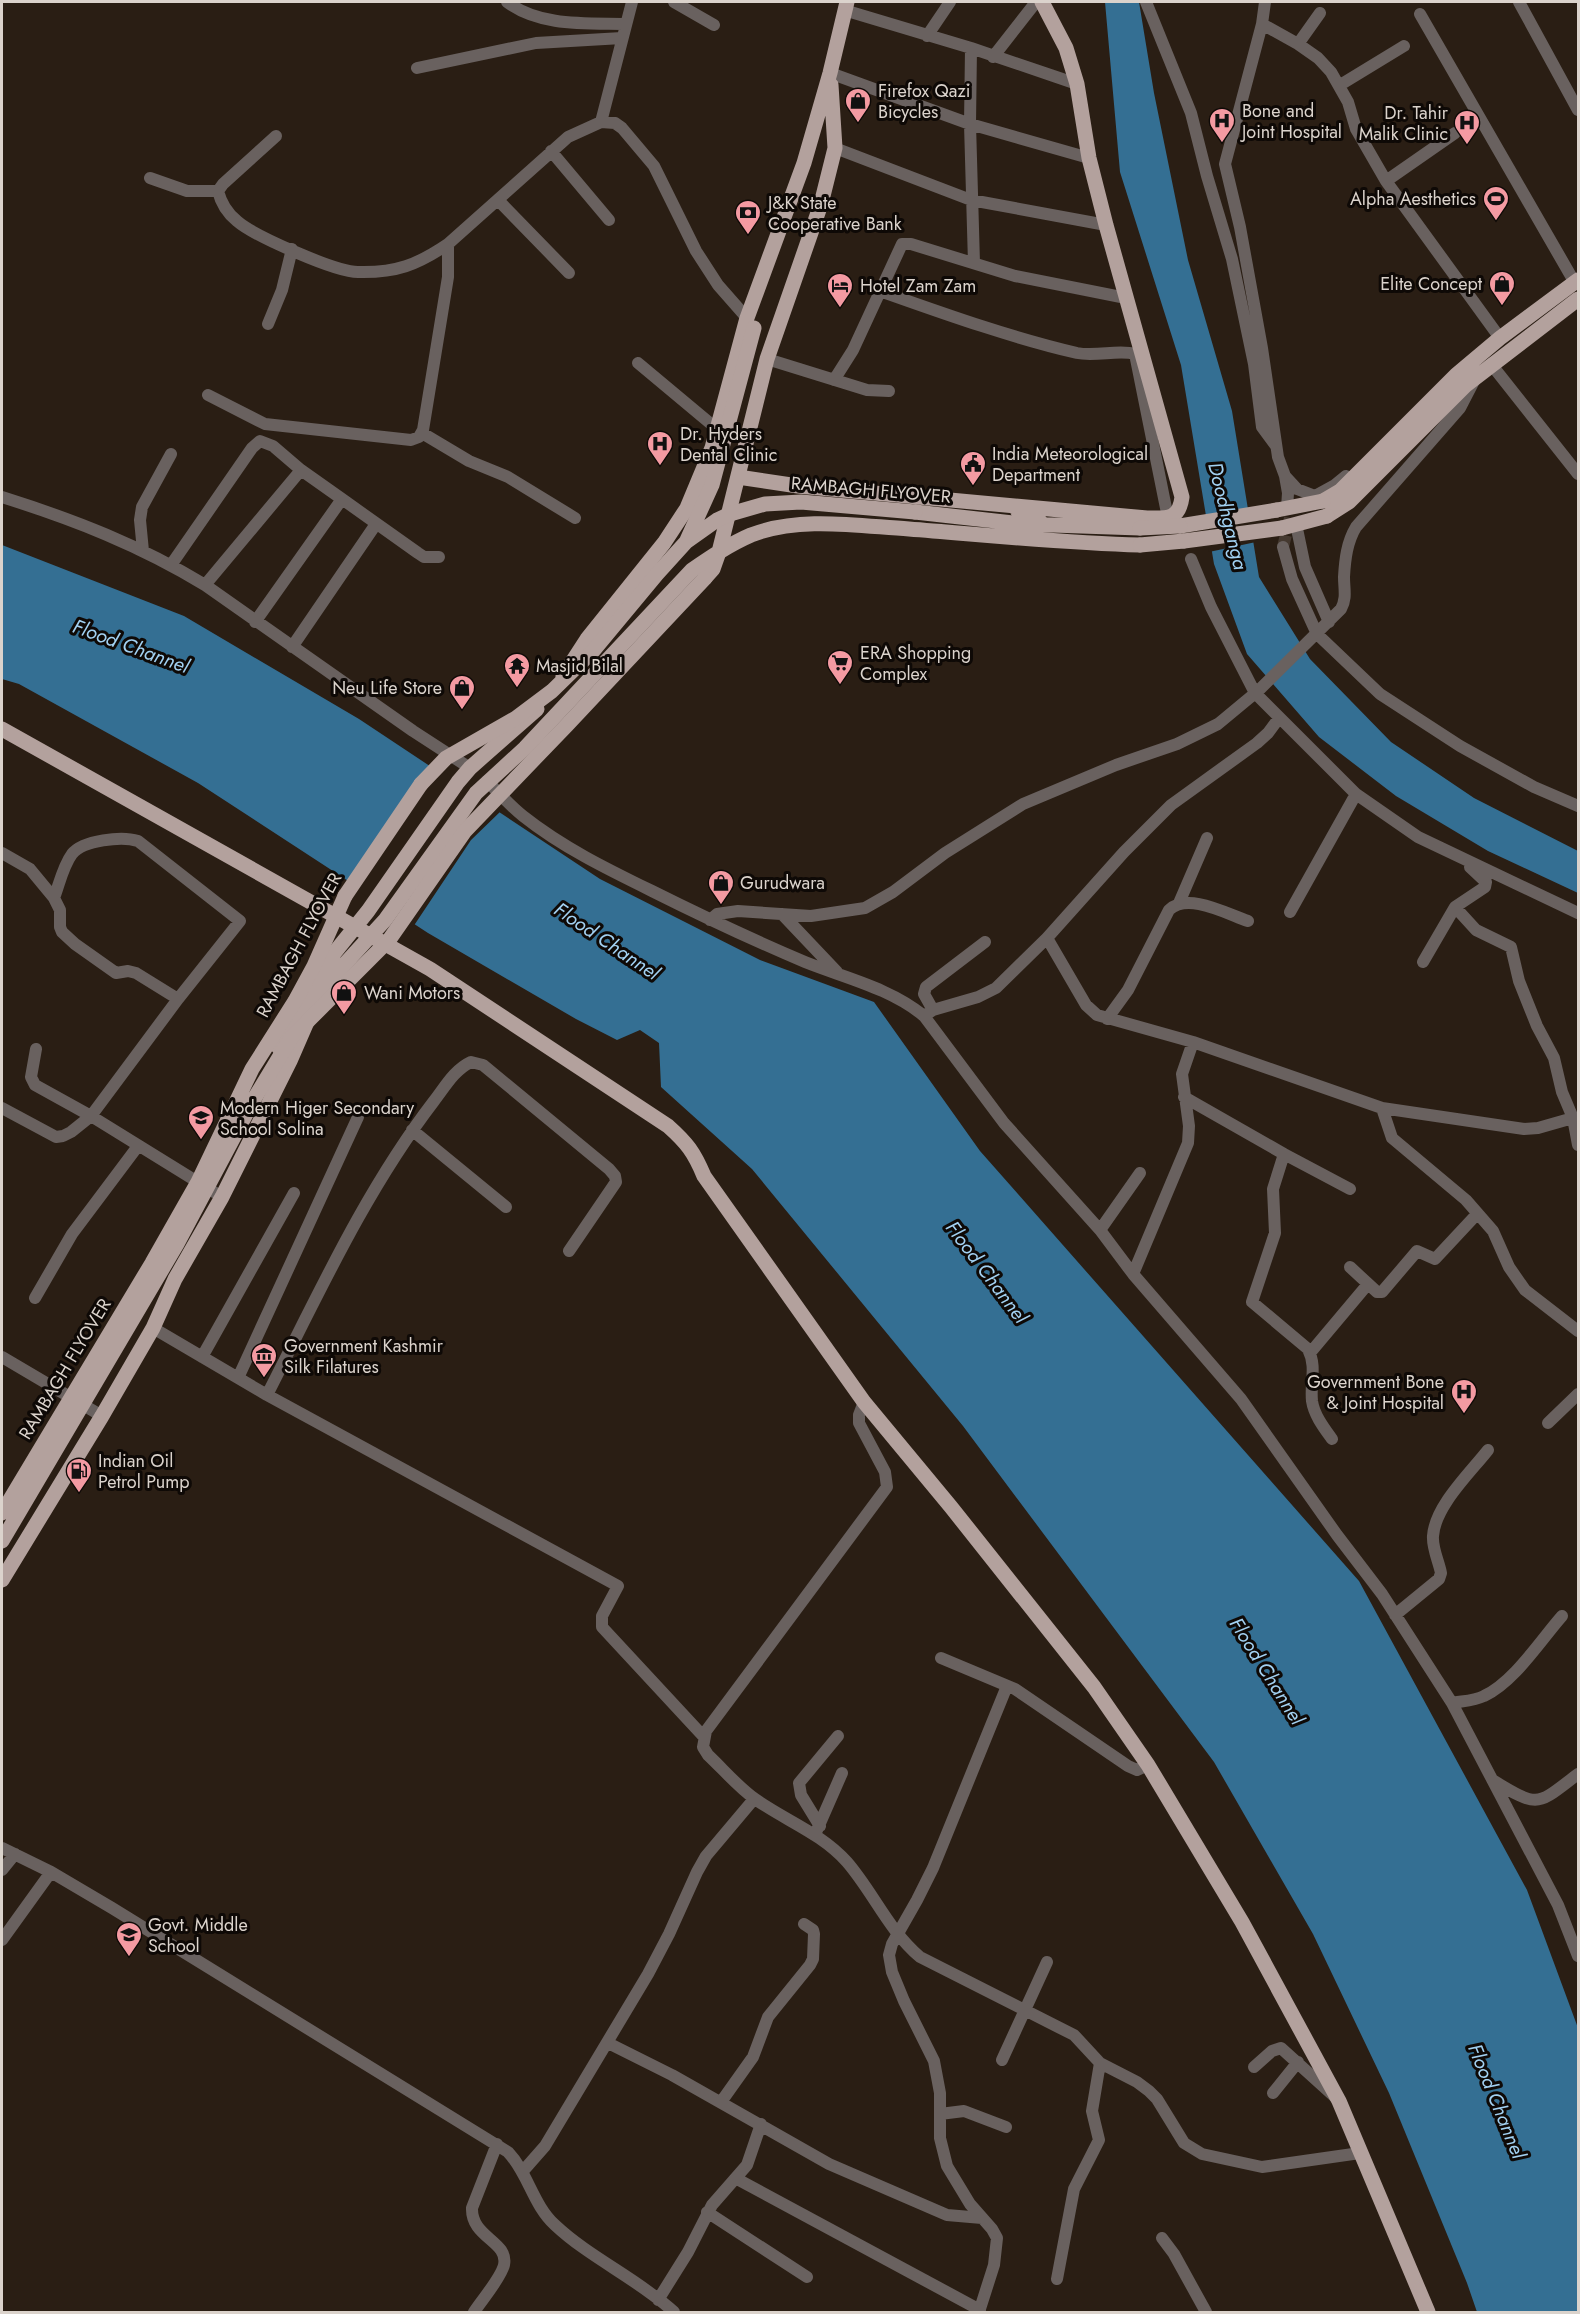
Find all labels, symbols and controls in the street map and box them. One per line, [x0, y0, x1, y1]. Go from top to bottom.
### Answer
place label: Firefox Qazi Bicycles [878, 78, 970, 125]
shop icon: Firefox Qazi Bicycles [843, 86, 873, 124]
place label: Bone and Joint Hospital [1240, 98, 1342, 145]
place label: Dr. Tahir Malik Clinic [1359, 100, 1449, 147]
hospital icon: Bone and Joint Hospital [1207, 106, 1237, 144]
hospital icon: Dr. Tahir Malik Clinic [1452, 108, 1482, 146]
sports icon: Alpha Aesthetics [1481, 184, 1511, 222]
place label: Alpha Aesthetics [1350, 186, 1476, 212]
place label: J&K State Cooperative Bank [766, 190, 902, 237]
bank icon: J&K State Cooperative Bank [733, 198, 763, 236]
shop icon: Elite Concept [1487, 269, 1517, 307]
hotel icon: Hotel Zam Zam [825, 271, 855, 309]
place label: Elite Concept [1380, 271, 1483, 297]
place label: Hotel Zam Zam [860, 273, 976, 299]
place label: Dr. Hyders Dental Clinic [680, 421, 777, 468]
hospital icon: Dr. Hyders Dental Clinic [645, 429, 675, 467]
place label: India Meteorological Department [992, 441, 1148, 488]
public building icon: India Meteorological Department [958, 449, 988, 487]
water label: Doodhganga [1200, 459, 1255, 573]
street label: RAMBAGH FLYOVER [790, 470, 952, 510]
water label: Flood Channel [69, 612, 194, 681]
place label: ERA Shopping Complex [860, 640, 971, 687]
supermarket icon: ERA Shopping Complex [825, 648, 855, 686]
temple icon: Masjid Bilal [502, 651, 532, 689]
place label: Masjid Bilal [536, 653, 623, 679]
shop icon: Neu Life Store [447, 673, 477, 711]
place label: Neu Life Store [332, 675, 442, 701]
street label: RAMBAGH FLYOVER [250, 868, 348, 1022]
shop icon: Gurudwara [706, 868, 736, 906]
place label: Gurudwara [740, 870, 825, 896]
water label: Flood Channel [548, 895, 667, 988]
shop icon: Wani Motors [329, 978, 359, 1016]
place label: Wani Motors [364, 980, 460, 1006]
place label: Modern Higer Secondary School Solina [220, 1095, 414, 1142]
school or university icon: Modern Higer Secondary School Solina [186, 1103, 216, 1141]
water label: Flood Channel [938, 1215, 1036, 1331]
street label: RAMBAGH FLYOVER [13, 1294, 117, 1444]
place label: Government Kashmir Silk Filatures [284, 1333, 444, 1380]
museum icon: Government Kashmir Silk Filatures [249, 1341, 279, 1379]
place label: Government Bone & Joint Hospital [1307, 1369, 1444, 1416]
hospital icon: Government Bone & Joint Hospital [1449, 1377, 1479, 1415]
place label: Indian Oil Petrol Pump [98, 1448, 189, 1495]
fuel station icon: Indian Oil Petrol Pump [64, 1456, 94, 1494]
water label: Flood Channel [1222, 1612, 1312, 1732]
place label: Govt. Middle School [148, 1912, 248, 1959]
school or university icon: Govt. Middle School [114, 1920, 144, 1958]
water label: Flood Channel [1460, 2039, 1533, 2165]

